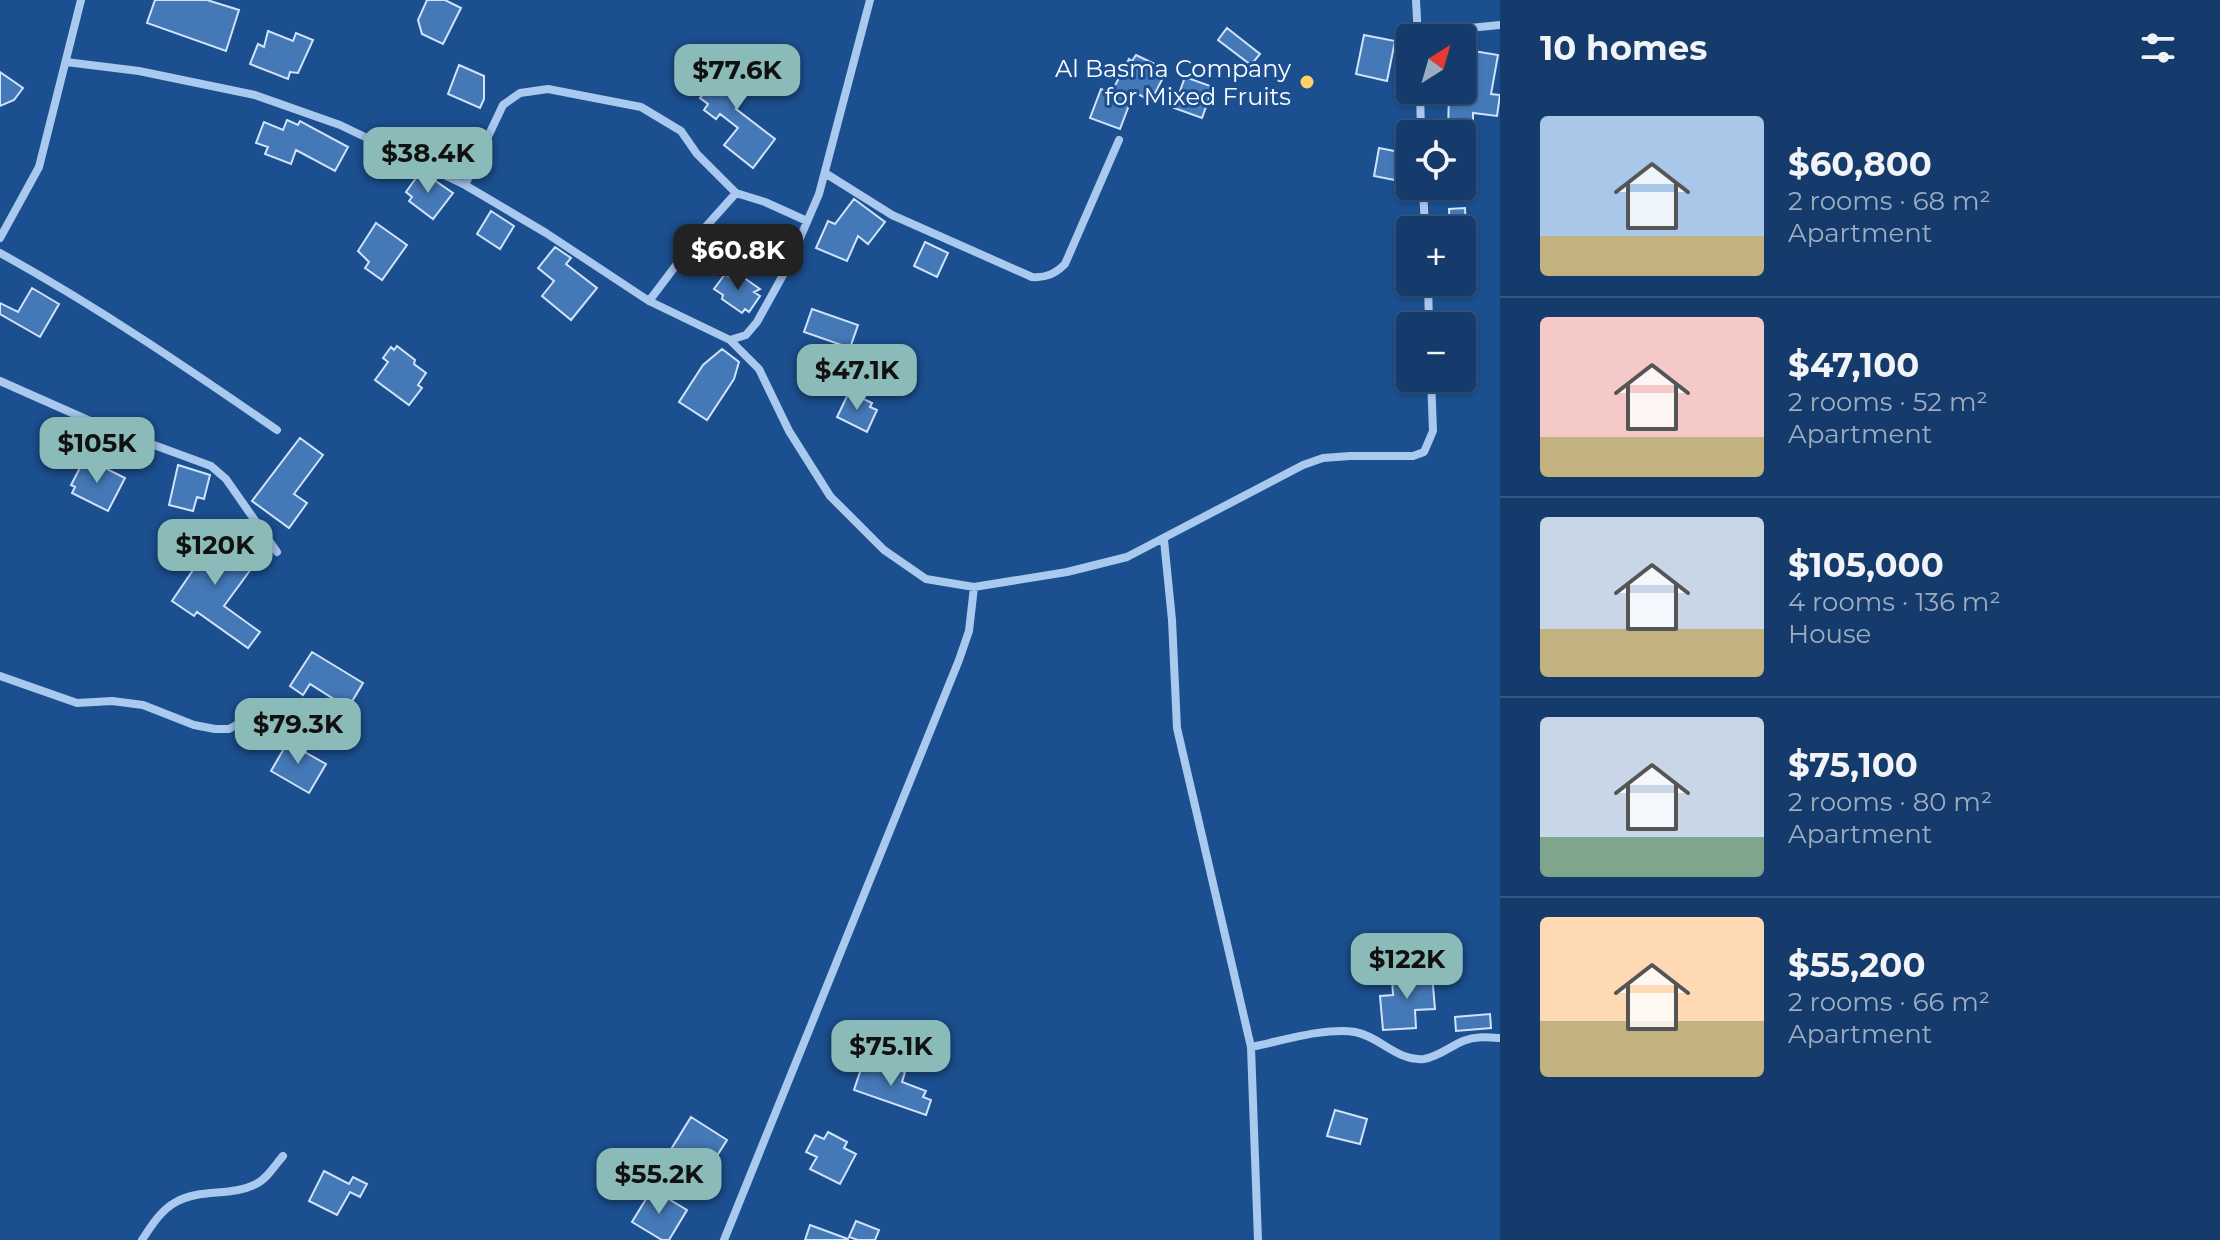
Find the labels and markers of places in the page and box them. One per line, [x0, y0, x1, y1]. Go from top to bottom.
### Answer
pin: $77.6K [672, 44, 802, 112]
place label: Al Basma Company for Mixed Fruits [1055, 54, 1291, 111]
marker: Al Basma Company for Mixed Fruits [1298, 73, 1316, 91]
pin: $38.4K [363, 127, 493, 195]
pin: $60.8K [673, 224, 803, 292]
pin: $47.1K [792, 344, 922, 412]
pin: $105K [41, 417, 153, 485]
pin: $120K [159, 519, 271, 587]
pin: $79.3K [233, 698, 363, 766]
pin: $122K [1351, 933, 1463, 1001]
pin: $75.1K [826, 1020, 956, 1088]
pin: $55.2K [594, 1148, 724, 1216]

